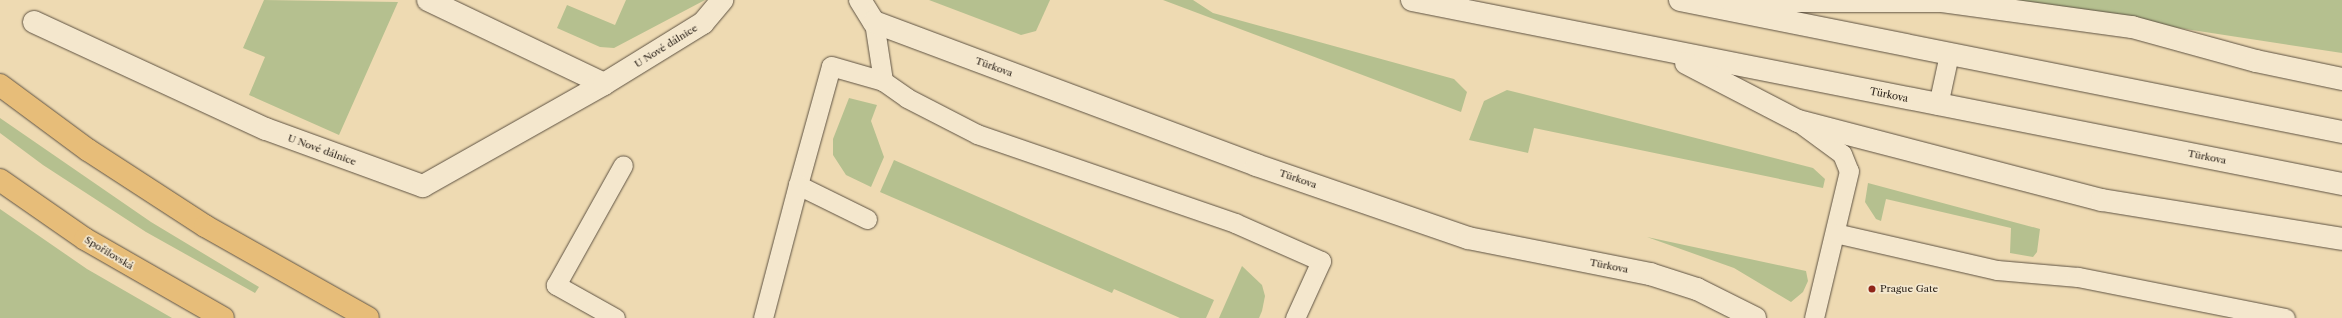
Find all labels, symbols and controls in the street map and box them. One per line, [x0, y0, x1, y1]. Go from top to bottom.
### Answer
street label: U Nové dálnice [632, 22, 700, 70]
street label: Türkova [974, 55, 1014, 79]
street label: Türkova [1869, 85, 1909, 105]
street label: U Nové dálnice [286, 132, 358, 168]
street label: Türkova [2187, 147, 2227, 167]
street label: Türkova [1278, 167, 1318, 191]
street label: Spořilovská [82, 234, 136, 272]
street label: Türkova [1589, 256, 1629, 276]
place label: Prague Gate [1880, 283, 1938, 295]
marker: Prague Gate [1867, 284, 1877, 294]

